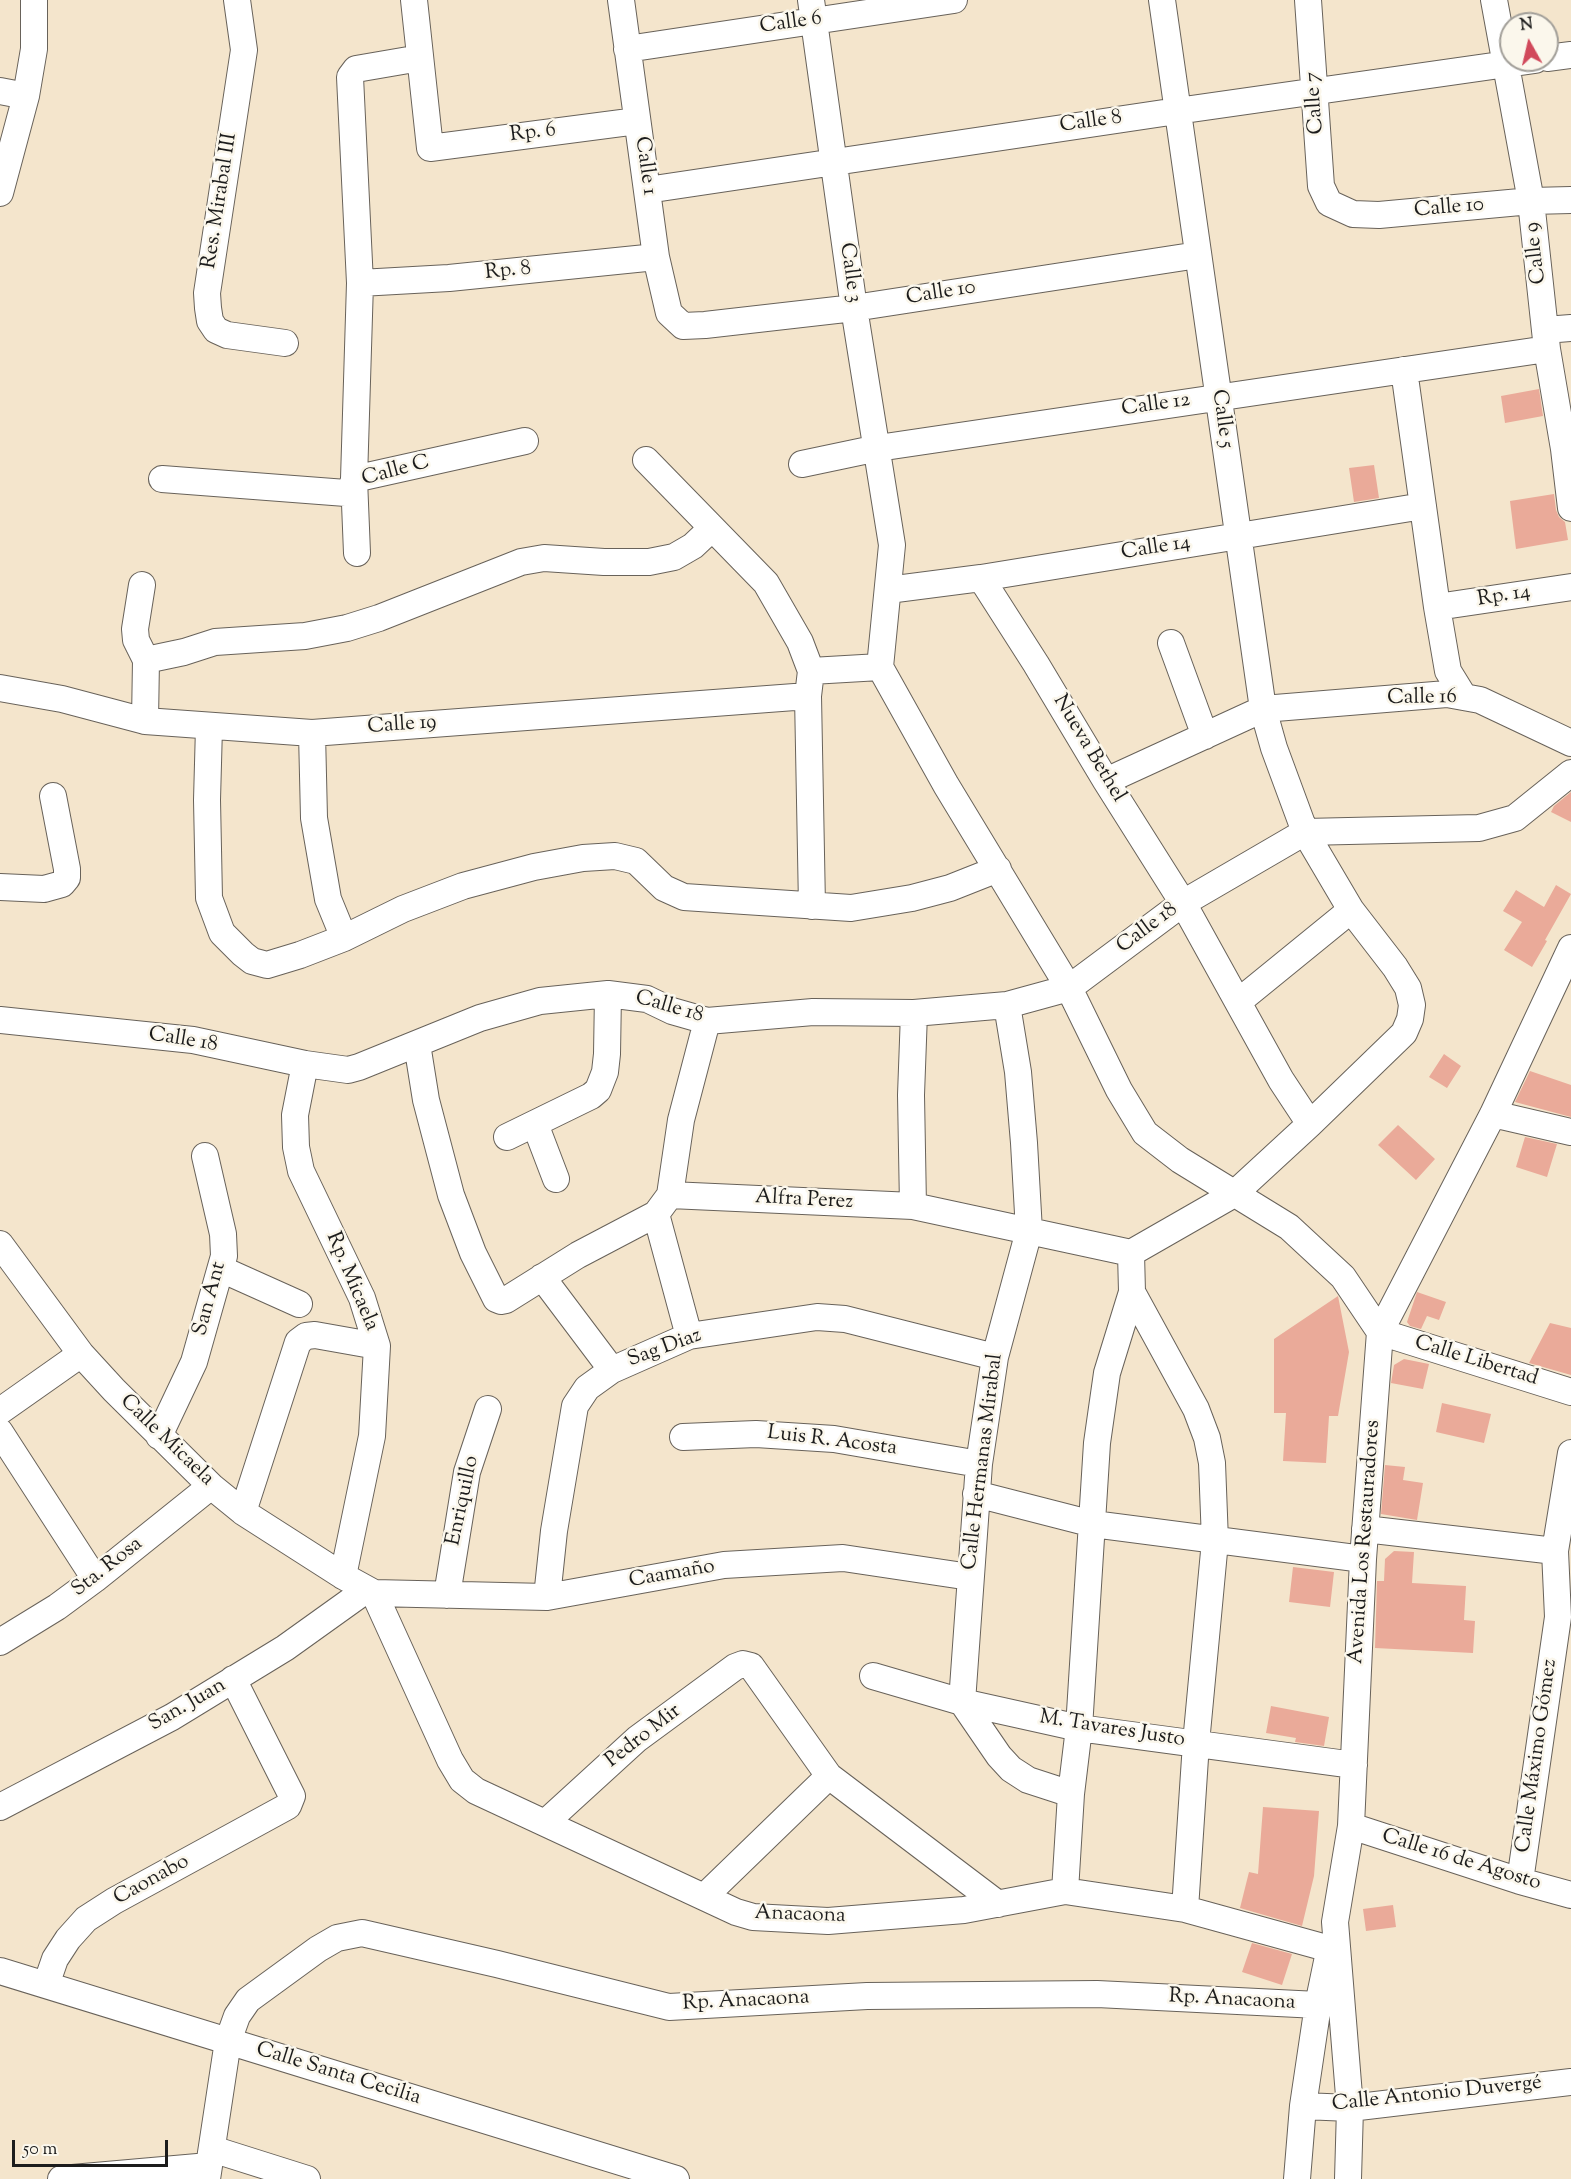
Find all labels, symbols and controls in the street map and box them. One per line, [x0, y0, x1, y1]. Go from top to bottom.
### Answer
street label: Calle 6 [758, 7, 824, 41]
north arrow [1499, 12, 1559, 72]
text: N [1519, 13, 1535, 38]
street label: Calle 7 [1301, 71, 1331, 135]
street label: Calle 8 [1058, 106, 1124, 140]
street label: Rp. 6 [509, 119, 557, 149]
street label: Res. Mirabal III [198, 131, 244, 271]
street label: Calle 1 [627, 135, 661, 197]
street label: Calle 10 [1413, 193, 1485, 225]
street label: Calle 9 [1521, 221, 1553, 285]
street label: Calle 3 [832, 241, 866, 305]
street label: Rp. 8 [484, 257, 532, 287]
street label: Calle 10 [904, 276, 978, 312]
street label: Calle 5 [1204, 388, 1238, 450]
street label: Calle 12 [1120, 389, 1192, 423]
street label: Calle C [359, 451, 433, 493]
street label: Calle 14 [1120, 531, 1192, 567]
street label: Rp. 14 [1476, 580, 1532, 614]
street label: Calle 16 [1387, 686, 1457, 712]
street label: Nueva Bethel [1046, 691, 1130, 807]
street label: Calle 19 [367, 711, 437, 741]
street label: Calle 18 [1113, 898, 1183, 960]
street label: Calle 18 [632, 986, 706, 1030]
street label: Calle 18 [147, 1023, 219, 1059]
street label: Alfra Perez [754, 1186, 854, 1216]
street label: Rp. Micaela [319, 1229, 383, 1335]
street label: San Ant [189, 1259, 233, 1339]
street label: Sag Diaz [625, 1324, 705, 1374]
street label: Calle Libertad [1411, 1331, 1541, 1393]
street label: Calle Hermanas Mirabal [958, 1352, 1010, 1572]
street label: Calle Micaela [114, 1390, 218, 1492]
street label: Avenida Los Restauradores [1345, 1419, 1387, 1665]
street label: Luis R. Acosta [766, 1422, 898, 1462]
street label: Enriquillo [442, 1454, 486, 1548]
street label: Sta. Rosa [68, 1533, 148, 1603]
street label: Caamaño [627, 1555, 717, 1595]
street label: Calle Máximo Gómez [1512, 1658, 1564, 1854]
street label: San. Juan [145, 1674, 231, 1738]
street label: Pedro Mir [601, 1700, 687, 1774]
street label: M. Tavares Justo [1037, 1706, 1187, 1754]
street label: Calle 16 de Agosto [1378, 1825, 1544, 1897]
street label: Caonabo [110, 1850, 194, 1912]
street label: Anacaona [754, 1902, 846, 1930]
street label: Rp. Anacaona [1168, 1985, 1296, 2017]
street label: Rp. Anacaona [682, 1986, 810, 2018]
street label: Calle Santa Cecilia [253, 2038, 423, 2112]
street label: Calle Antonio Duvergé [1331, 2071, 1543, 2119]
scale bar [15, 2128, 171, 2166]
text: 50 m [23, 2137, 57, 2163]

